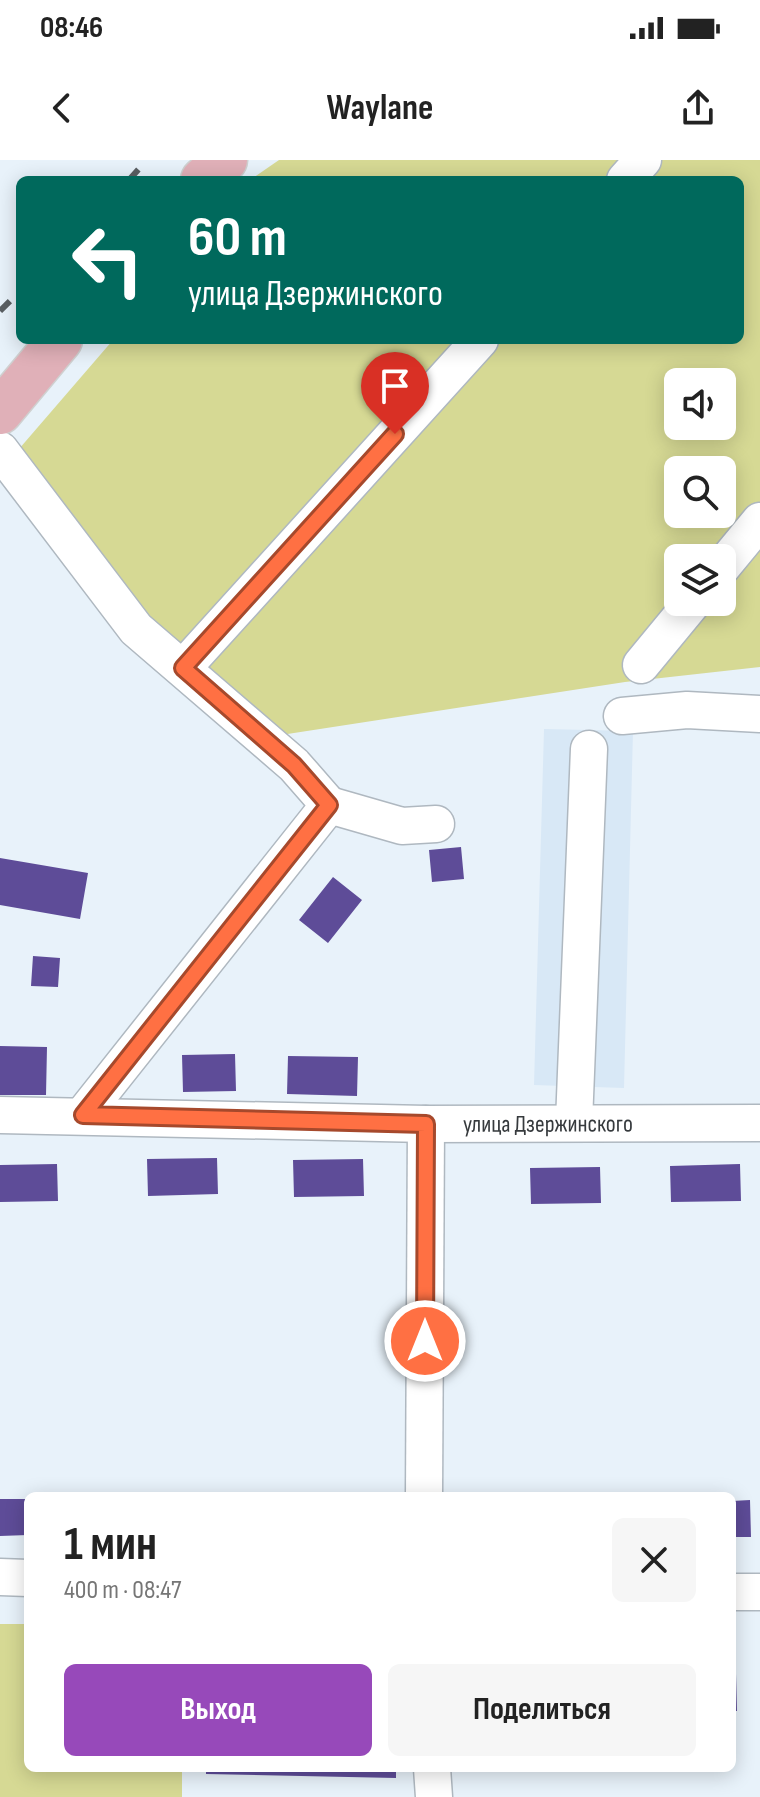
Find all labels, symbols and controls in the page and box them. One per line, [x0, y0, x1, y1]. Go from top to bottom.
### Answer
text: 08:46 [40, 10, 103, 46]
icon: back [40, 86, 84, 130]
icon: share [676, 86, 720, 130]
text: Waylane [327, 87, 433, 130]
text: 60 m [188, 205, 287, 272]
icon: left [56, 208, 160, 312]
text: улица Дзержинского [188, 273, 443, 316]
pin [361, 352, 429, 434]
icon: arrive [373, 364, 417, 408]
map controls [664, 368, 736, 616]
button: sound [664, 368, 736, 440]
button: search [664, 456, 736, 528]
button: layers [664, 544, 736, 616]
street label: улица Дзержинского [463, 1109, 633, 1138]
position arrow [383, 1299, 467, 1383]
text: 1 мин [64, 1516, 157, 1573]
button: close [612, 1518, 696, 1602]
text: 400 m · 08:47 [64, 1575, 181, 1606]
button: Выход [64, 1664, 372, 1756]
button: Поделиться [388, 1664, 696, 1756]

